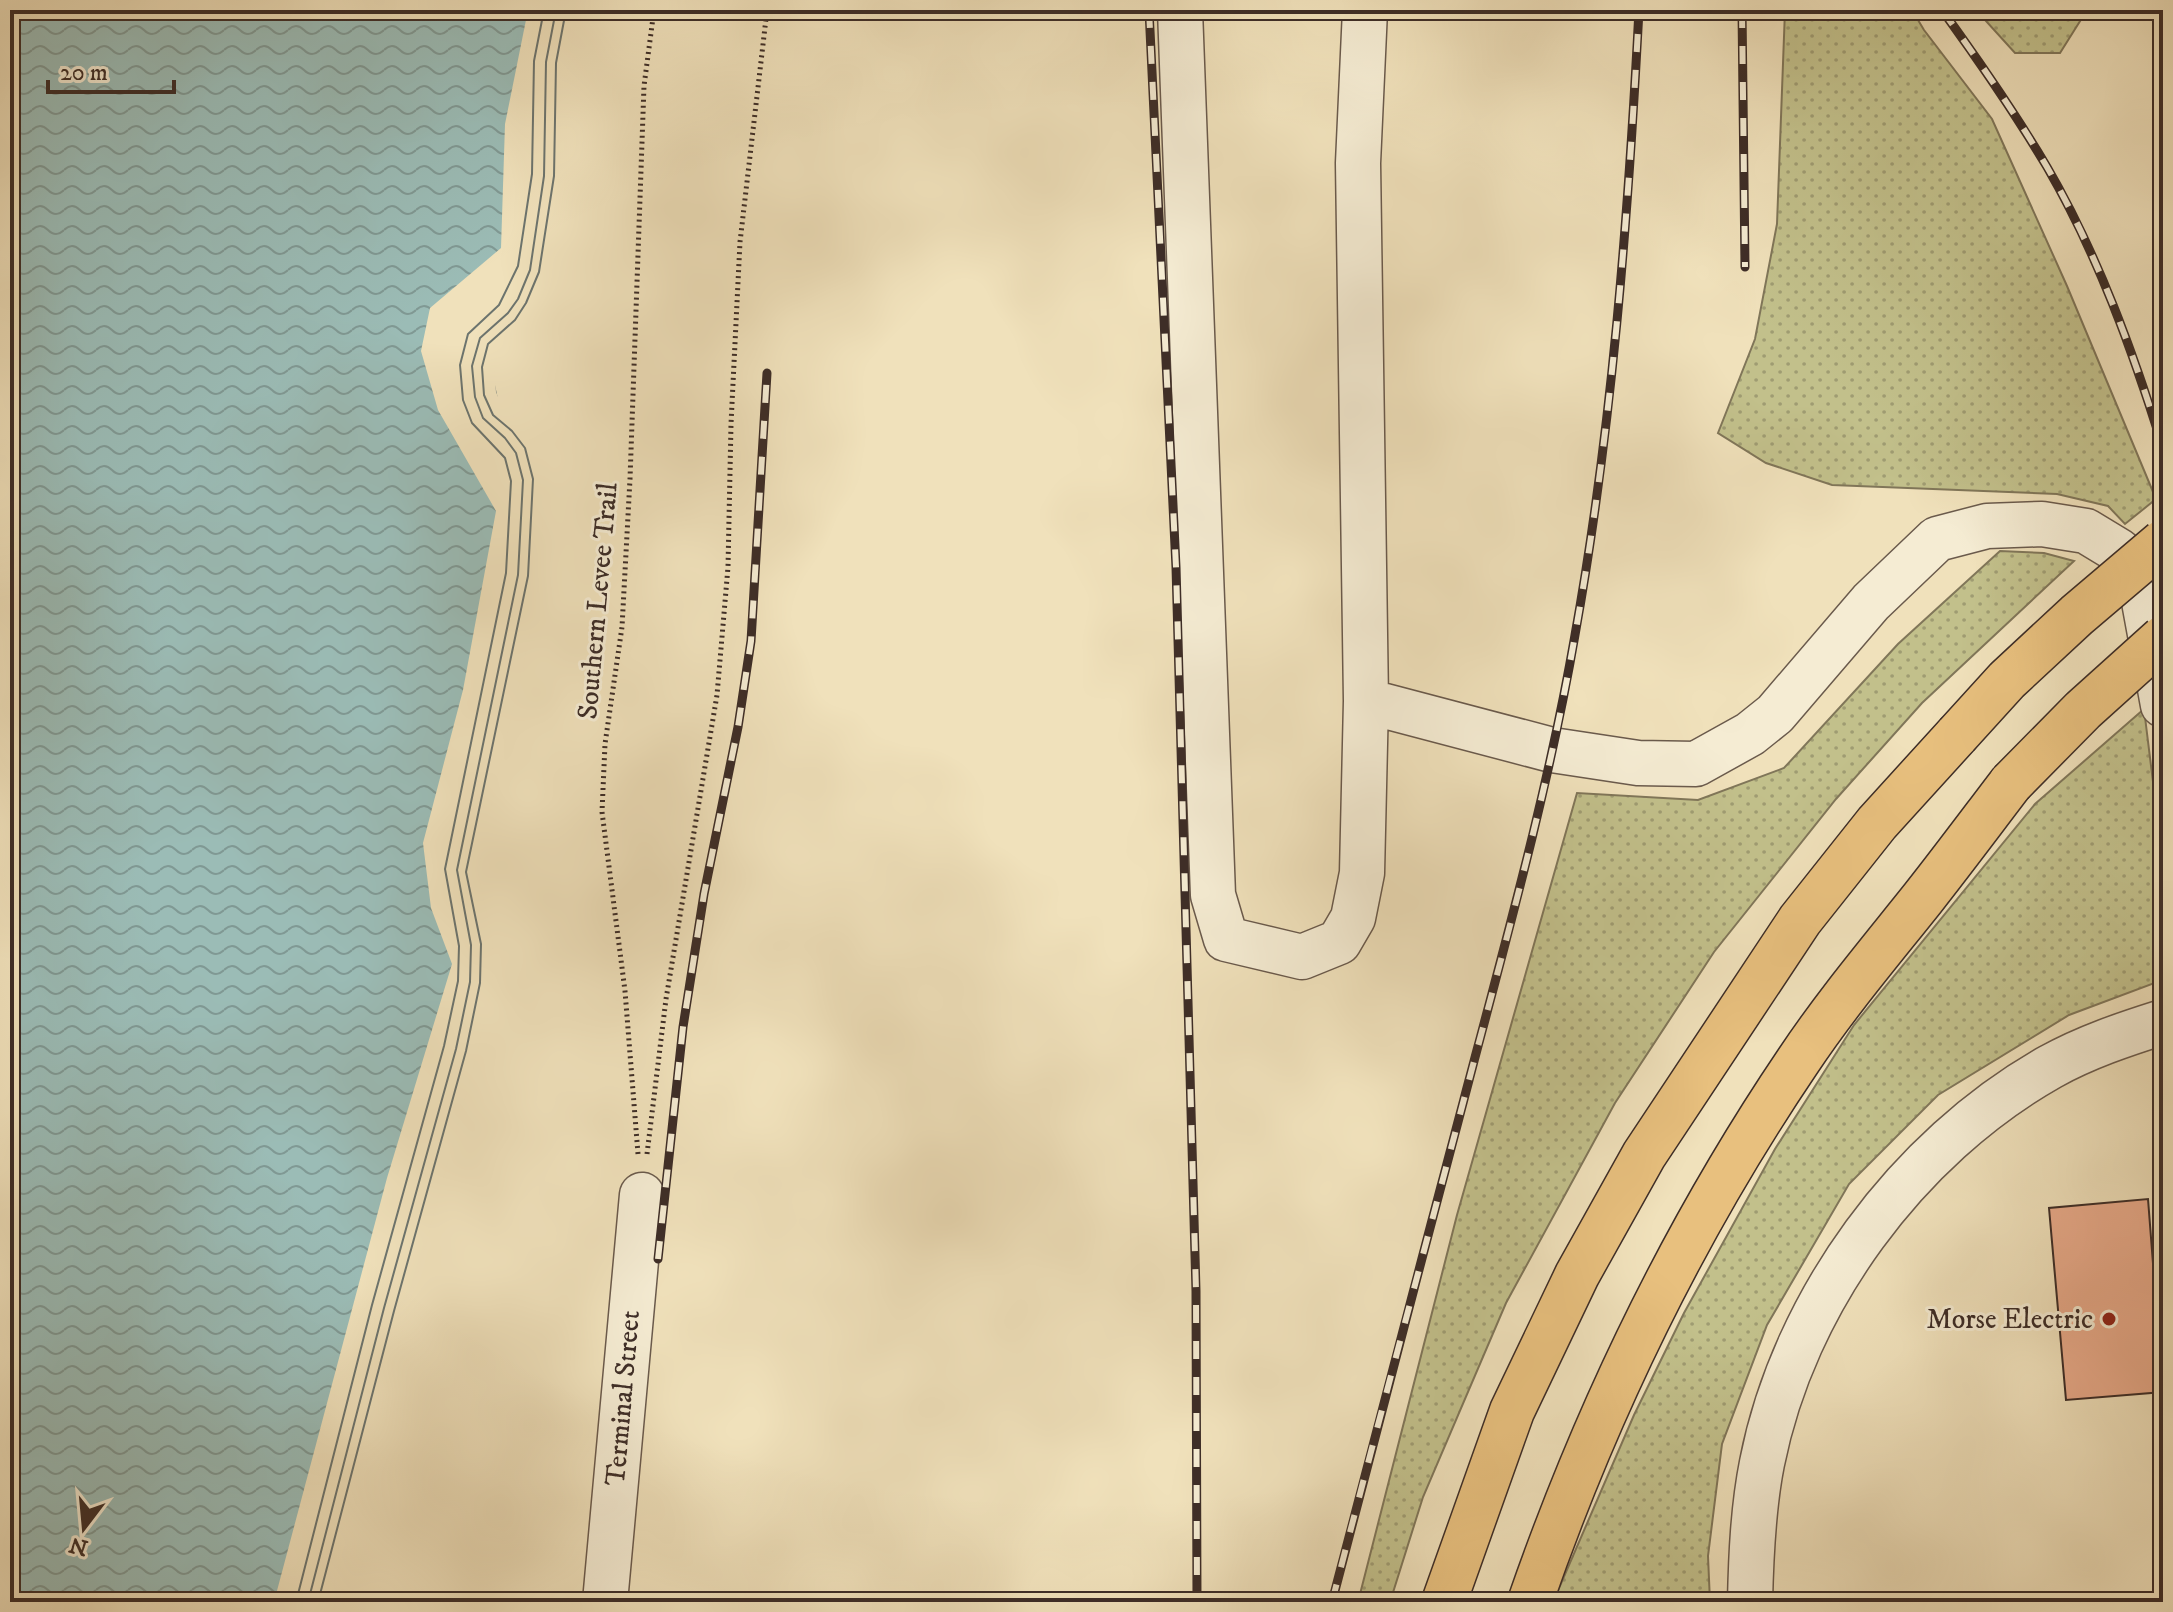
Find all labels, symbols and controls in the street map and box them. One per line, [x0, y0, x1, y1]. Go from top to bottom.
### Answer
scale bar [48, 44, 174, 94]
text: 20 m [60, 58, 108, 88]
street label: Southern Levee Trail [570, 481, 626, 721]
place label: Morse Electric [1926, 1302, 2093, 1337]
street label: Terminal Street [598, 1309, 648, 1487]
marker: Morse Electric [2100, 1310, 2118, 1328]
north arrow [44, 1488, 124, 1568]
text: N [66, 1530, 91, 1561]

